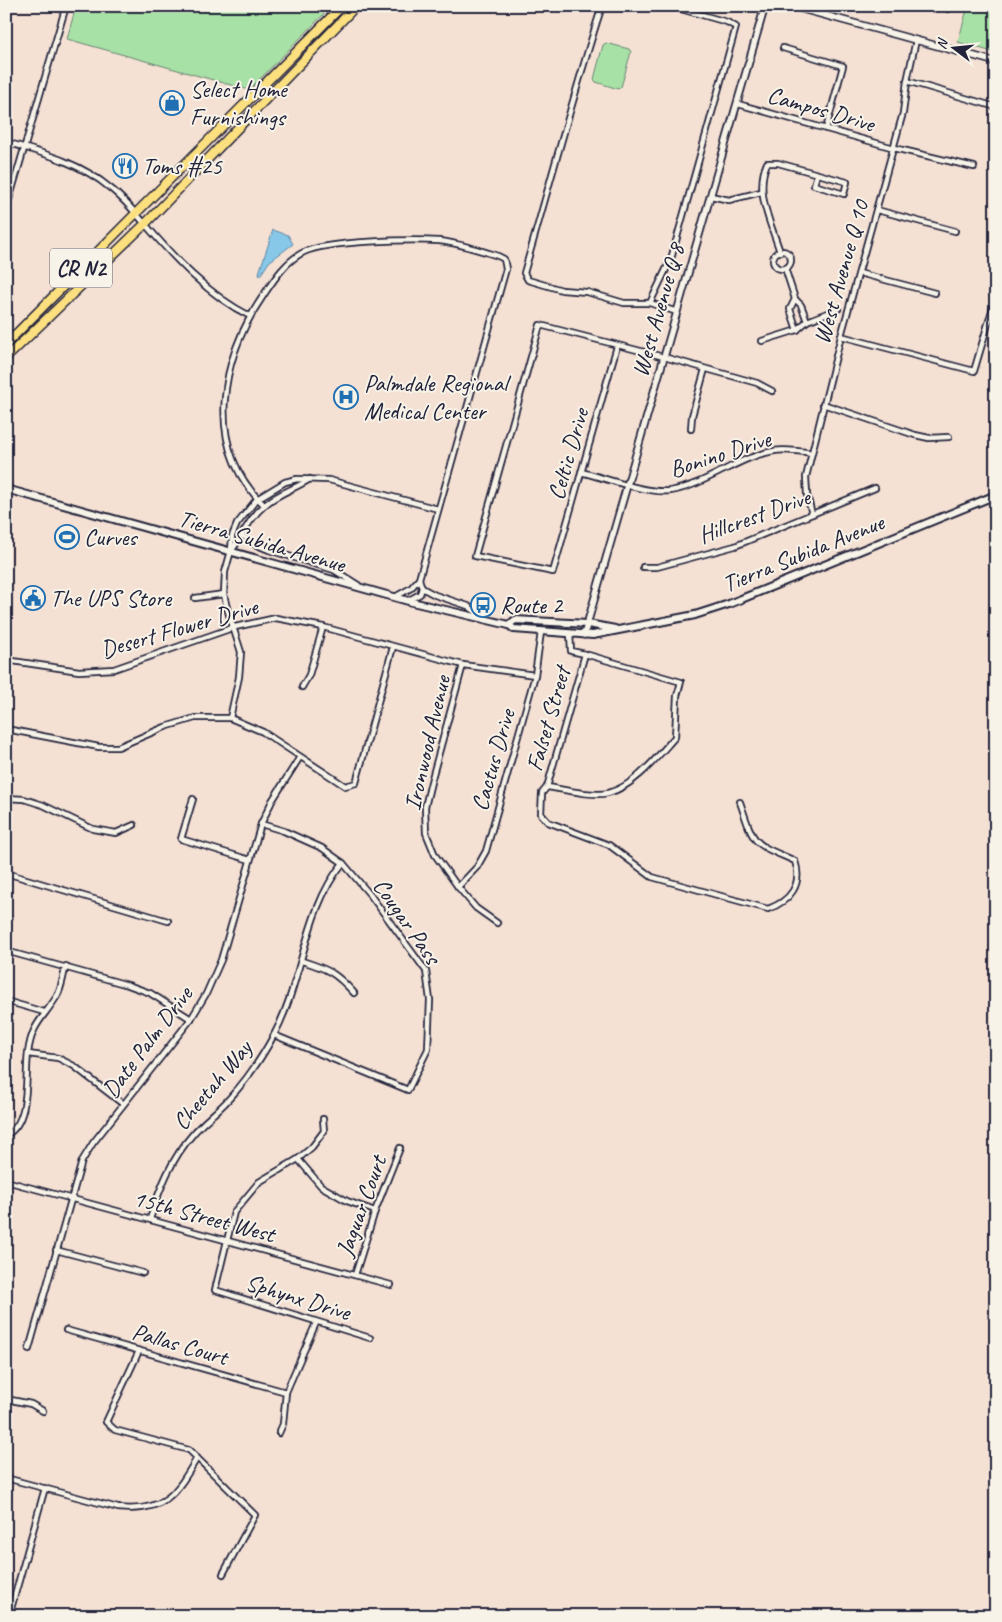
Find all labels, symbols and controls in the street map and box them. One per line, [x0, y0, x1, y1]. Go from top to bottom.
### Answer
north arrow [930, 22, 980, 72]
text: N [933, 36, 952, 51]
place label: Select Home Furnishings [190, 74, 289, 132]
street label: Campos Drive [764, 79, 880, 139]
shop icon: Select Home Furnishings [159, 90, 185, 116]
place label: Toms #25 [142, 151, 223, 181]
restaurant icon: Toms #25 [112, 153, 138, 179]
street label: West Avenue Q 10 [806, 195, 876, 347]
street label: West Avenue Q 8 [625, 238, 692, 380]
road number: CR N2 [50, 248, 112, 288]
place label: Palmdale Regional Medical Center [364, 368, 511, 426]
hospital icon: Palmdale Regional Medical Center [333, 384, 359, 410]
street label: Celtic Drive [541, 403, 596, 503]
street label: Bonino Drive [666, 423, 776, 484]
street label: Hillcrest Drive [694, 481, 816, 550]
street label: Tierra Subida Avenue [175, 503, 351, 580]
street label: Tierra Subida Avenue [718, 506, 890, 599]
place label: Curves [84, 522, 138, 552]
sports icon: Curves [54, 524, 80, 550]
place label: The UPS Store [50, 583, 173, 613]
public building icon: The UPS Store [20, 585, 46, 611]
place label: Route 2 [500, 590, 565, 620]
street label: Desert Flower Drive [97, 591, 263, 665]
bus stop icon: Route 2 [470, 592, 496, 618]
street label: Falset Street [519, 661, 578, 774]
street label: Ironwood Avenue [397, 671, 458, 813]
street label: Cactus Drive [464, 704, 522, 814]
street label: Cougar Pass [366, 872, 449, 972]
street label: Date Palm Drive [95, 978, 200, 1104]
street label: Cheetah Way [166, 1033, 259, 1136]
street label: Jaguar Court [329, 1150, 394, 1261]
street label: 15th Street West [130, 1183, 280, 1250]
street label: Sphynx Drive [242, 1267, 356, 1328]
street label: Pallas Court [129, 1316, 233, 1372]

